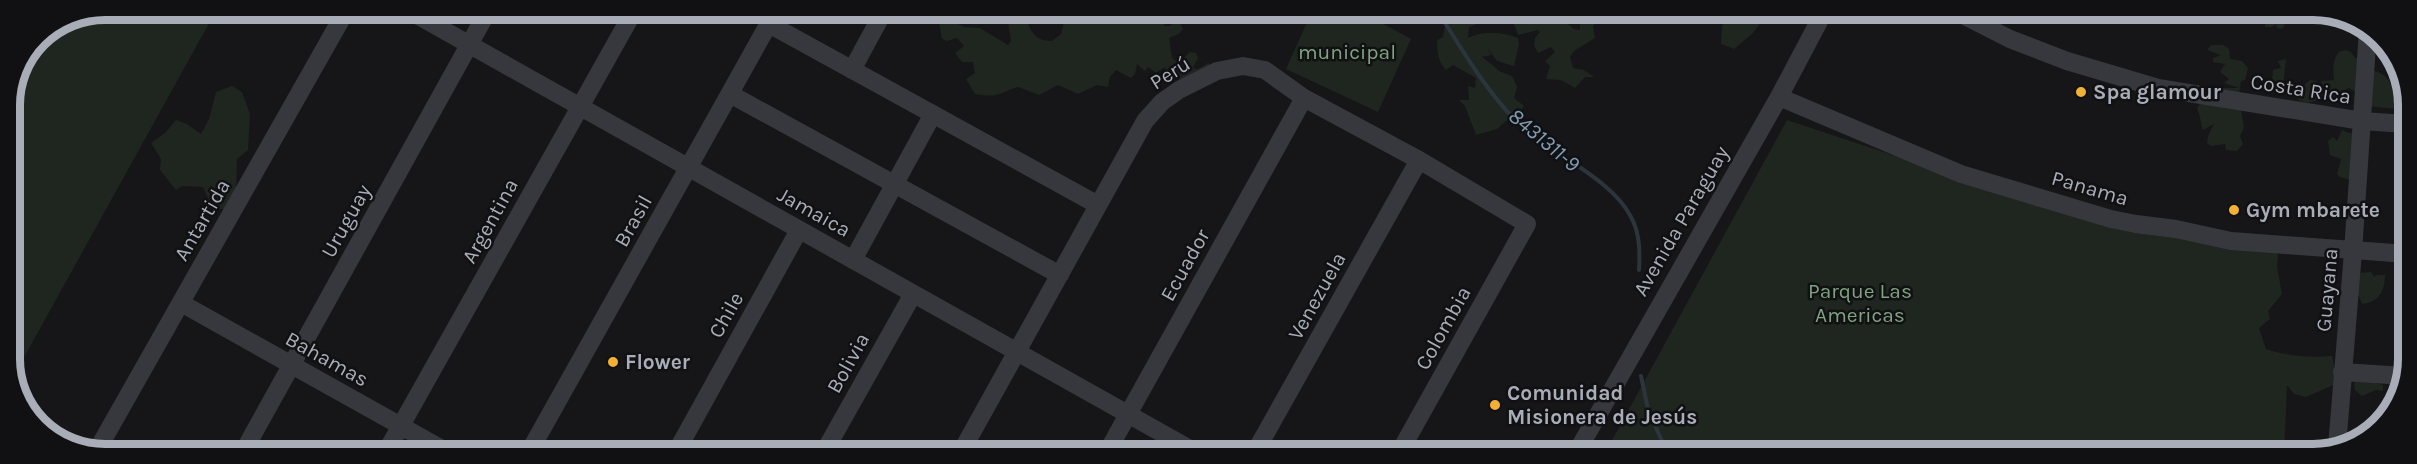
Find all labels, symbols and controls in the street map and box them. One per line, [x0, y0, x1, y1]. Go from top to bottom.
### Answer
park label: municipal [1298, 40, 1396, 64]
street label: Perú [1146, 52, 1194, 94]
street label: Costa Rica [2249, 69, 2353, 109]
place label: Spa glamour [2093, 80, 2222, 104]
marker: Spa glamour [2074, 85, 2088, 99]
water label: 8431311-9 [1503, 103, 1585, 178]
street label: Avenida Paraguay [1628, 142, 1734, 300]
street label: Panama [2049, 166, 2131, 210]
street label: Argentina [457, 174, 523, 268]
street label: Antartida [169, 175, 235, 265]
street label: Uruguay [316, 180, 376, 262]
street label: Jamaica [773, 182, 855, 242]
street label: Brasil [609, 191, 657, 251]
place label: Gym mbarete [2246, 198, 2380, 222]
marker: Gym mbarete [2227, 203, 2241, 217]
street label: Ecuador [1155, 225, 1215, 305]
street label: Guayana [2311, 247, 2343, 333]
street label: Venezuela [1283, 248, 1351, 344]
park label: Parque Las Americas [1808, 279, 1912, 327]
street label: Colombia [1410, 282, 1476, 374]
street label: Chile [704, 288, 748, 342]
street label: Bahamas [281, 326, 373, 392]
street label: Bolivia [822, 329, 874, 397]
place label: Flower [625, 350, 691, 374]
marker: Flower [606, 355, 620, 369]
place label: Comunidad Misionera de Jesús [1507, 381, 1697, 429]
marker: Comunidad Misionera de Jesús [1488, 398, 1502, 412]

